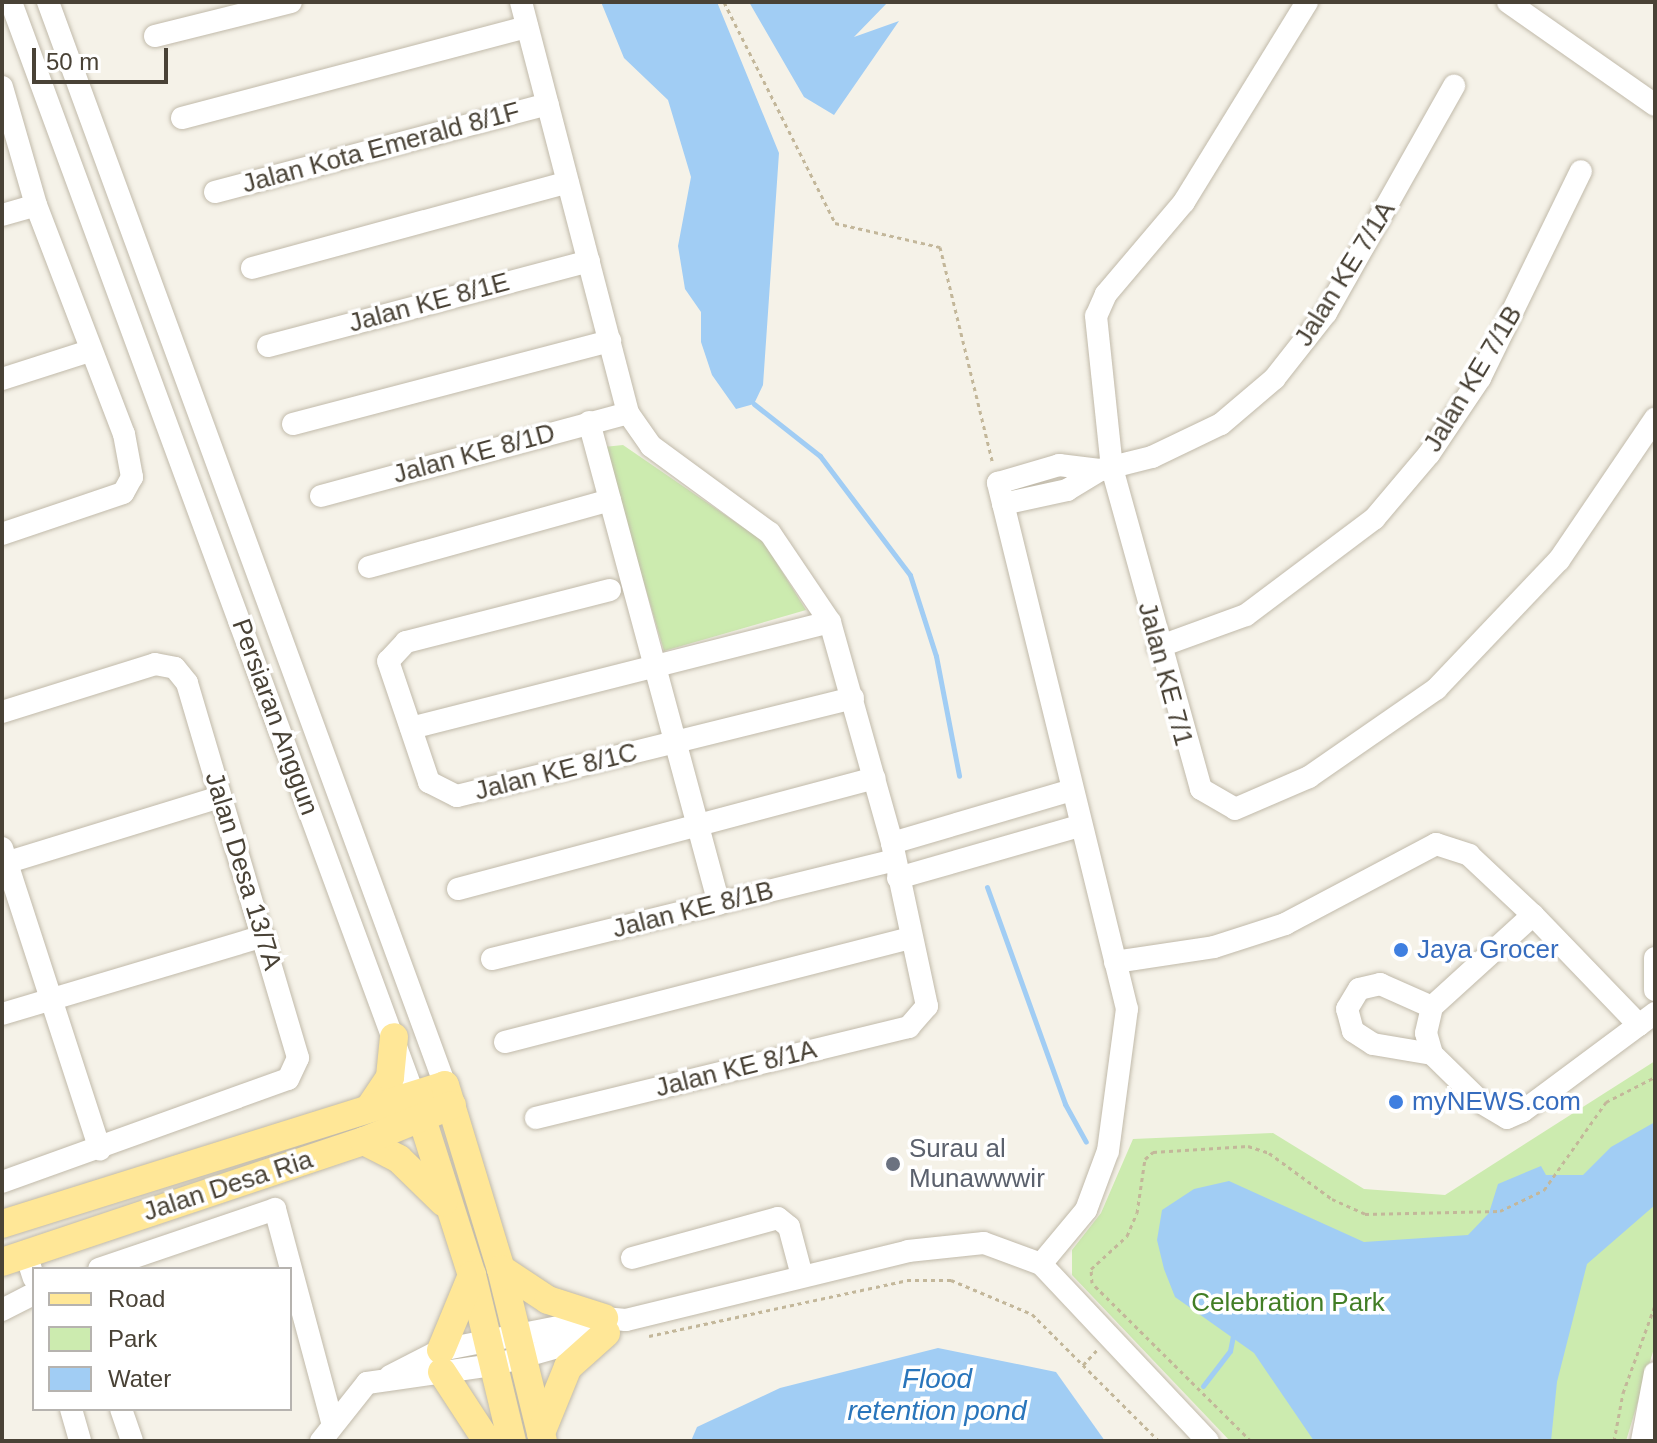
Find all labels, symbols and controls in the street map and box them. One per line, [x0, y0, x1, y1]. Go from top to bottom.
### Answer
scale bar [36, 32, 172, 82]
text: 50 m [46, 48, 99, 75]
street label: Jalan Kota Emerald 8/1F [239, 96, 523, 200]
street label: Jalan KE 7/1A [1288, 196, 1402, 352]
street label: Jalan KE 8/1E [345, 267, 513, 339]
street label: Jalan KE 7/1B [1417, 300, 1529, 458]
street label: Jalan KE 8/1D [390, 417, 558, 491]
street label: Jalan KE 7/1 [1131, 599, 1199, 749]
street label: Persiaran Anggun [225, 614, 325, 820]
street label: Jalan KE 8/1C [472, 737, 640, 807]
street label: Jalan Desa 13/7A [198, 768, 288, 974]
street label: Jalan KE 8/1B [609, 875, 777, 945]
place label: Jaya Grocer [1417, 934, 1559, 966]
marker: Jaya Grocer [1392, 941, 1410, 959]
street label: Jalan KE 8/1A [652, 1034, 820, 1104]
place label: myNEWS.com [1412, 1086, 1581, 1118]
marker: myNEWS.com [1387, 1093, 1405, 1111]
place label: Surau al Munawwwir [909, 1133, 1045, 1194]
street label: Jalan Desa Ria [139, 1144, 317, 1228]
marker: Surau al Munawwwir [884, 1155, 902, 1173]
legend [32, 1267, 292, 1411]
text: Road [108, 1285, 165, 1312]
park label: Celebration Park [1191, 1287, 1385, 1319]
text: Park [108, 1325, 157, 1352]
water label: Flood retention pond [847, 1362, 1027, 1428]
text: Water [108, 1365, 171, 1392]

